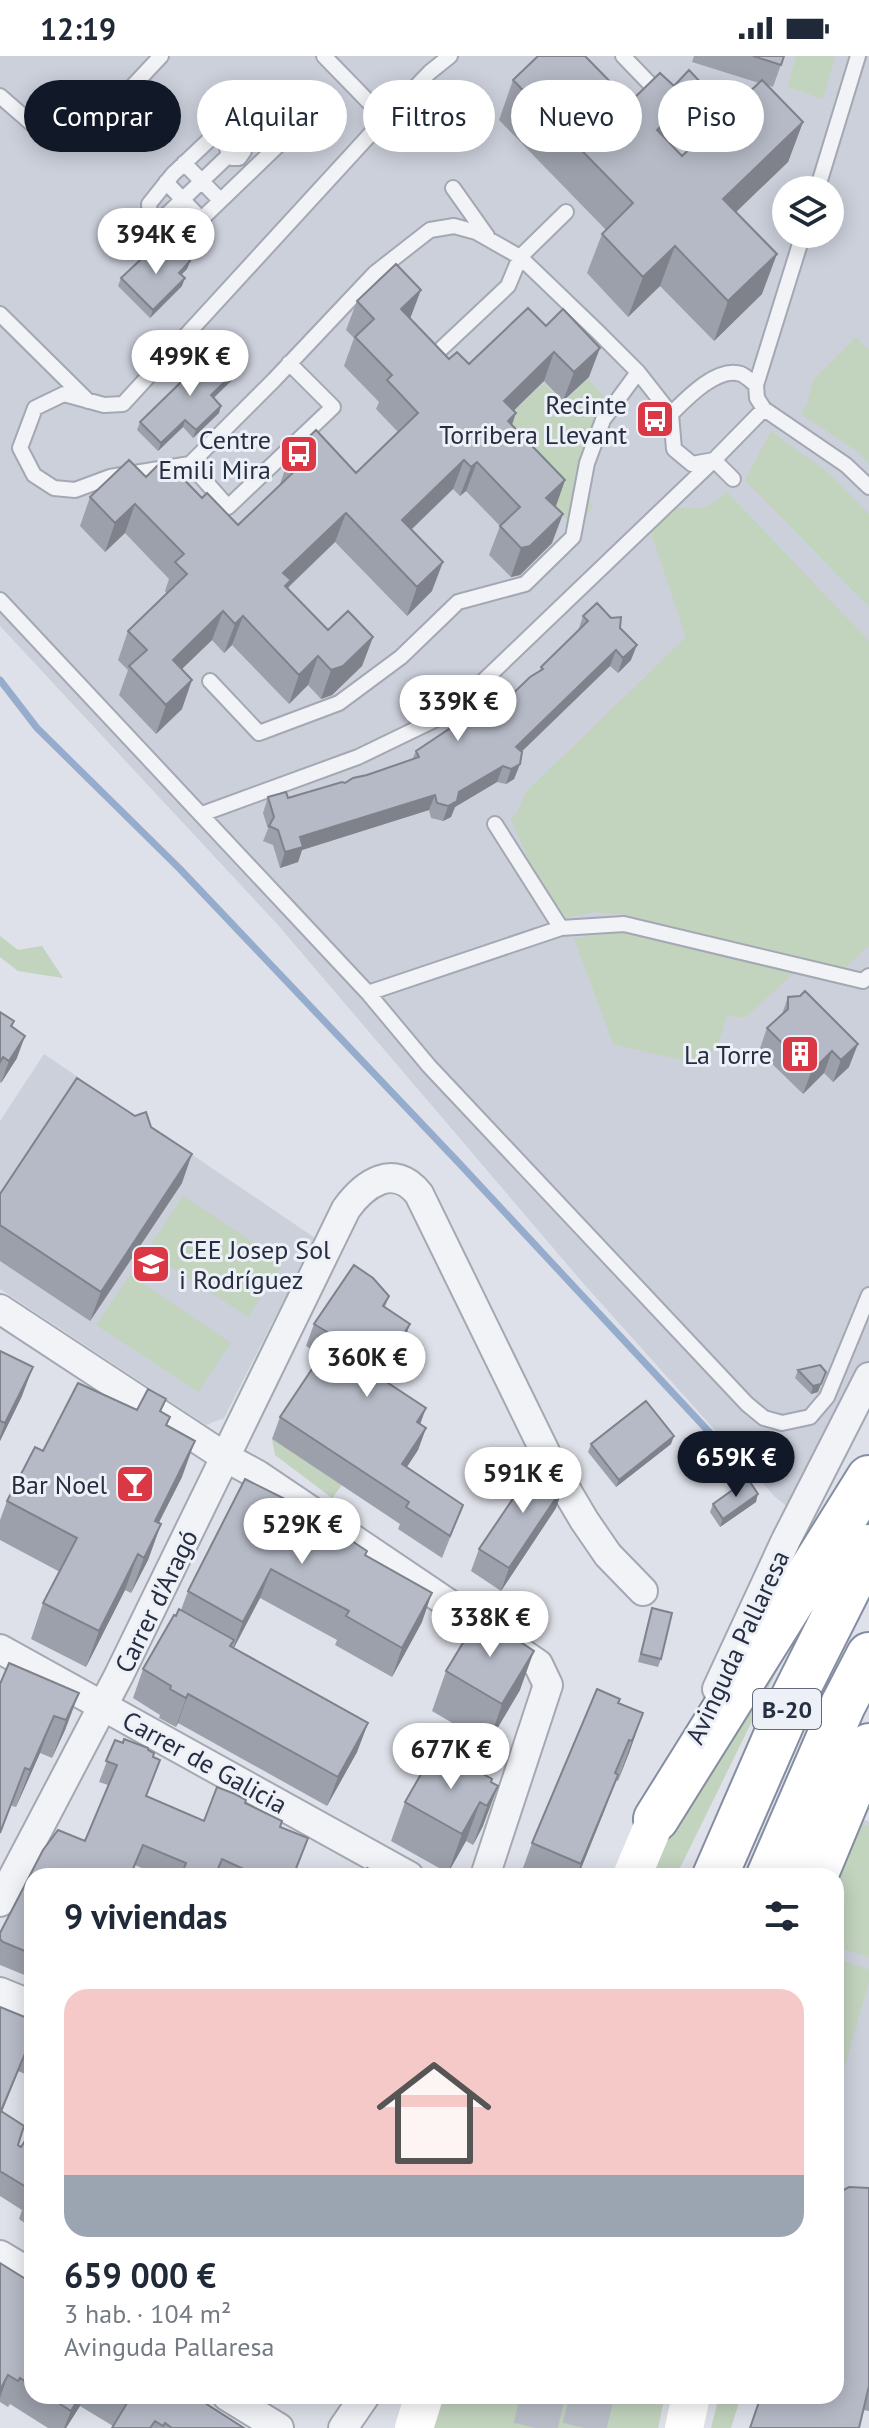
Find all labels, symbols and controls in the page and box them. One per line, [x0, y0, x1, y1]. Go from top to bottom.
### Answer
text: 12:19 [40, 9, 116, 48]
chip: Comprar [24, 80, 181, 152]
chip: Alquilar [197, 80, 347, 152]
chip: Filtros [363, 80, 495, 152]
chip: Nuevo [511, 80, 642, 152]
chip: Piso [658, 80, 764, 152]
map controls [772, 176, 844, 248]
button: layers [772, 176, 844, 248]
pin: 394K € [91, 208, 221, 276]
text: 394K € [116, 217, 196, 250]
pin: 499K € [125, 330, 255, 398]
text: 499K € [150, 339, 230, 372]
place label: Recinte Torribera Llevant [439, 388, 627, 451]
bus stop icon: Recinte Torribera Llevant [634, 398, 676, 440]
place label: Centre Emili Mira [158, 423, 271, 486]
bus stop icon: Centre Emili Mira [278, 433, 320, 475]
pin: 339K € [393, 675, 523, 743]
text: 339K € [418, 684, 498, 717]
building icon: La Torre [779, 1033, 821, 1075]
place label: La Torre [684, 1038, 772, 1071]
place label: CEE Josep Sol i Rodríguez [179, 1233, 331, 1296]
school or university icon: CEE Josep Sol i Rodríguez [130, 1243, 172, 1285]
pin: 360K € [302, 1331, 432, 1399]
text: 360K € [327, 1340, 407, 1373]
pin: 659K € [671, 1431, 801, 1499]
text: 659K € [696, 1440, 776, 1473]
pin: 591K € [458, 1447, 588, 1515]
text: 591K € [483, 1456, 563, 1489]
bar icon: Bar Noel [114, 1463, 156, 1505]
place label: Bar Noel [11, 1468, 107, 1501]
pin: 529K € [237, 1498, 367, 1566]
text: 529K € [262, 1507, 342, 1540]
street label: Carrer d'Aragó [107, 1524, 205, 1678]
street label: Avinguda Pallaresa [678, 1545, 796, 1749]
pin: 338K € [425, 1591, 555, 1659]
text: 338K € [450, 1600, 530, 1633]
road number: B-20 [753, 1689, 821, 1729]
street label: Carrer de Galicia [117, 1703, 293, 1821]
pin: 677K € [386, 1723, 516, 1791]
text: 677K € [411, 1732, 491, 1765]
text: 9 viviendas [64, 1894, 227, 1938]
icon: filters [760, 1894, 804, 1938]
icon: home [362, 2041, 506, 2185]
text: 659 000 € [64, 2253, 216, 2297]
text: 3 hab. · 104 m² [64, 2297, 231, 2330]
text: Avinguda Pallaresa [64, 2330, 274, 2363]

